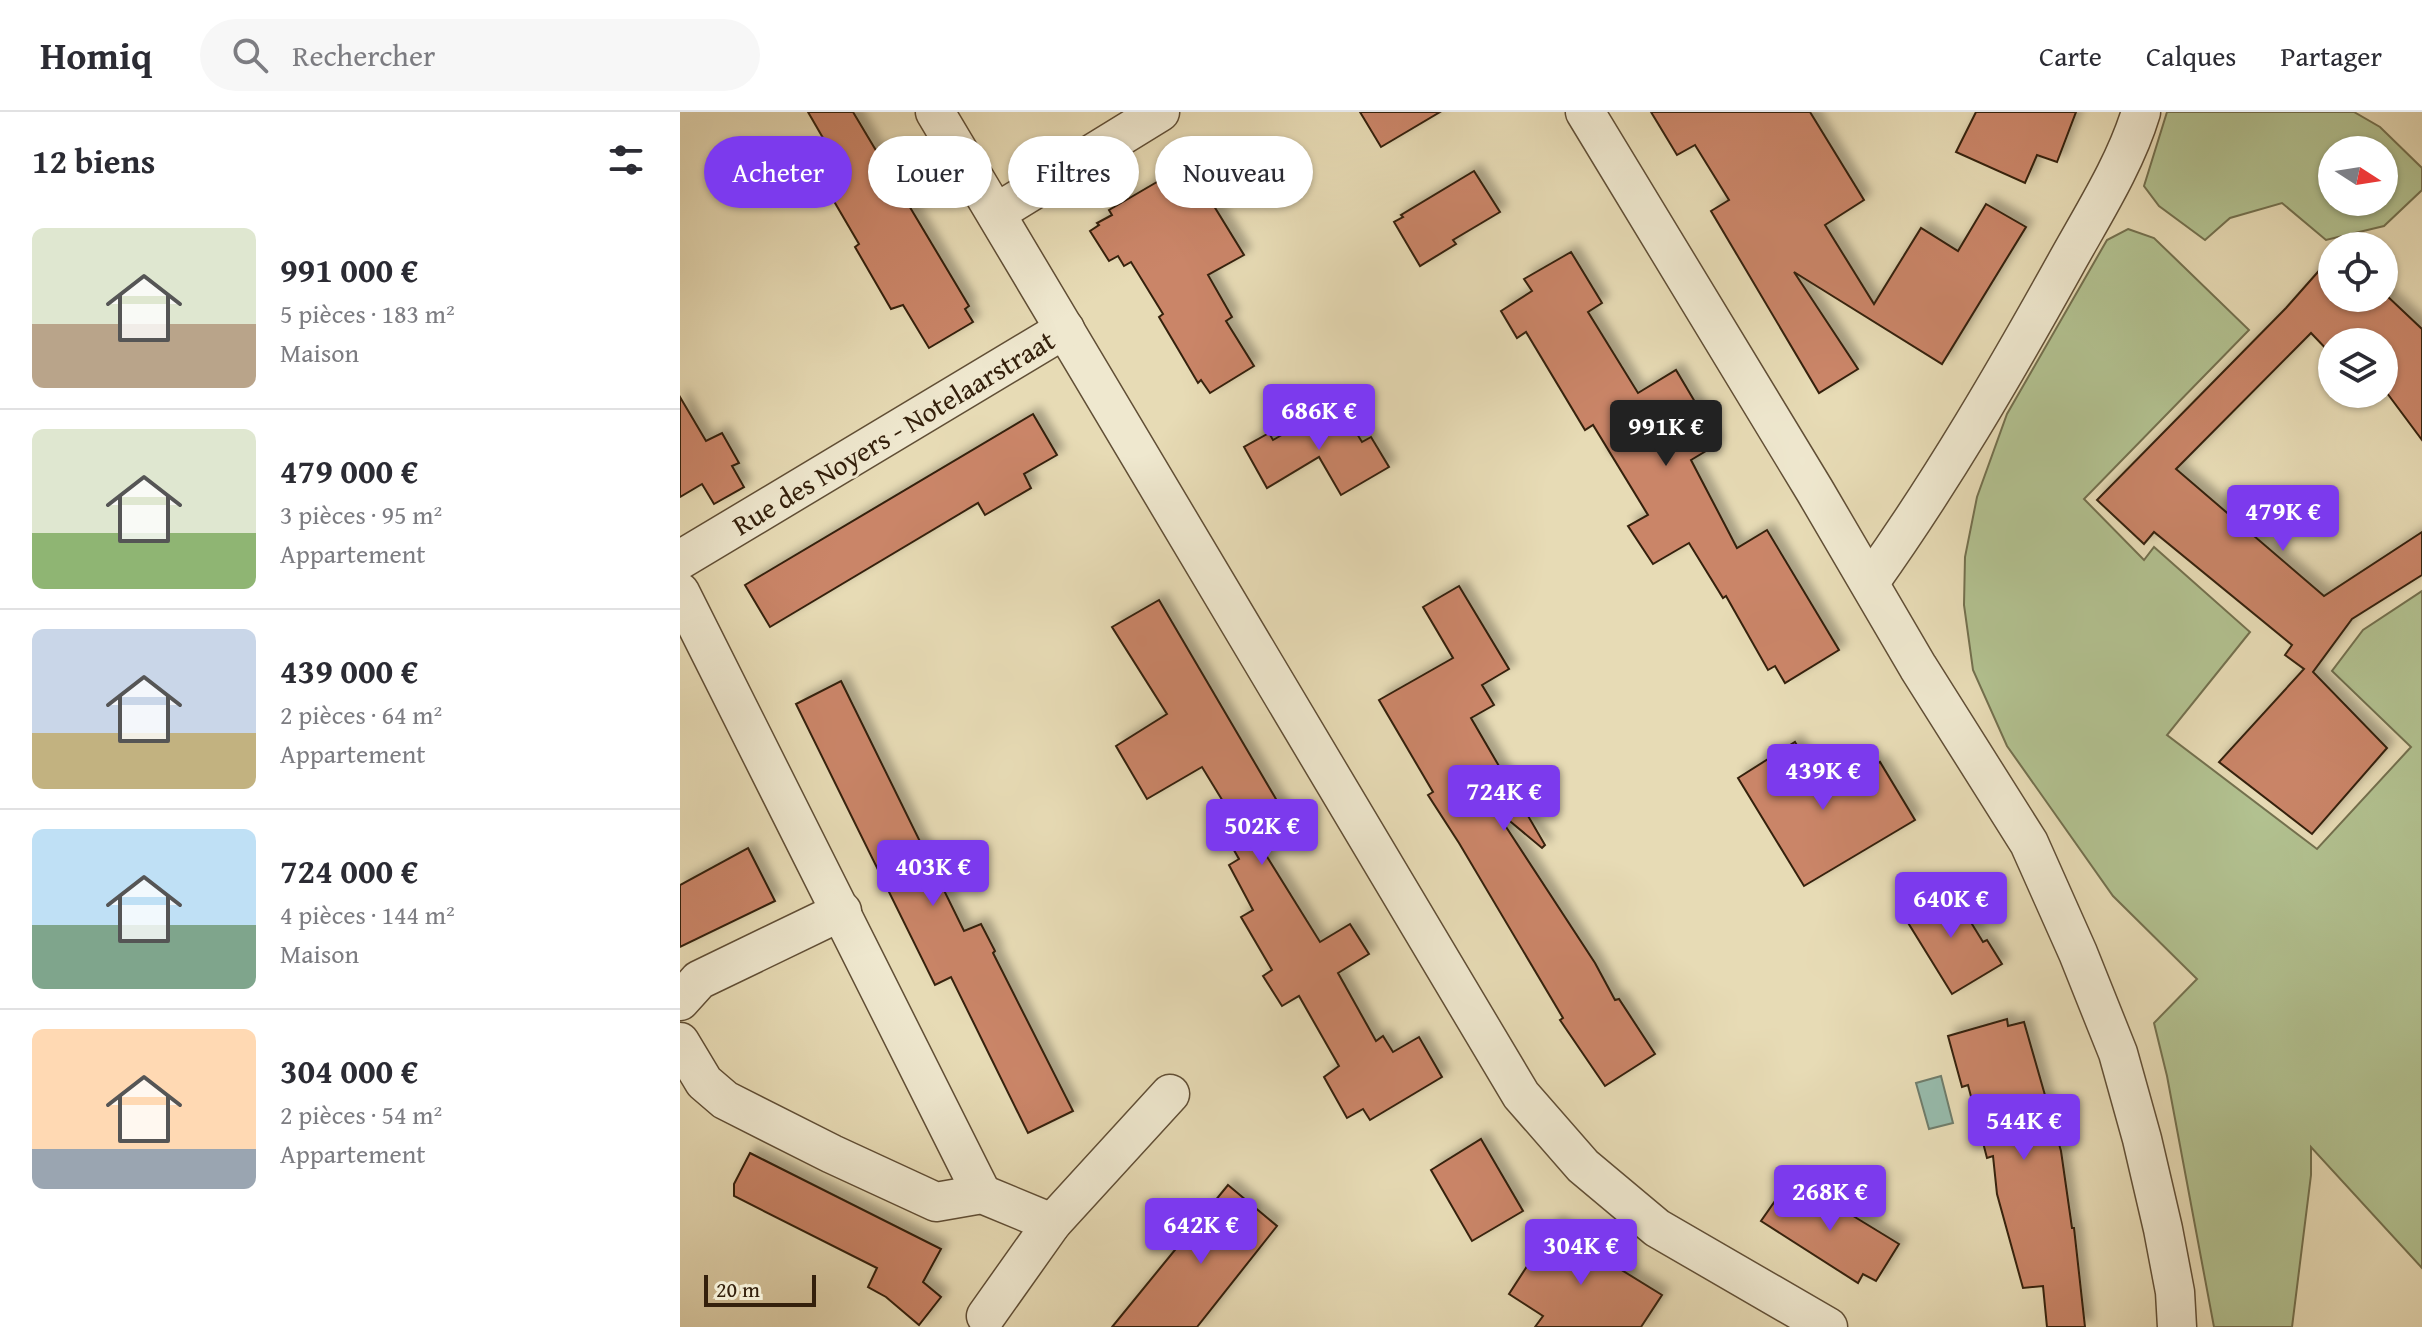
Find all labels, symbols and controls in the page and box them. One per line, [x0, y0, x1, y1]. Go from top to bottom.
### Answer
search box [200, 19, 760, 91]
text: Homiq [40, 27, 152, 83]
icon: search [228, 33, 272, 77]
text: Rechercher [292, 33, 435, 77]
text: Carte [2039, 35, 2102, 76]
text: Calques [2146, 35, 2236, 76]
text: Partager [2280, 35, 2382, 76]
text: 12 biens [32, 136, 155, 185]
chip: Acheter [704, 136, 852, 208]
chip: Louer [868, 136, 992, 208]
chip: Filtres [1008, 136, 1139, 208]
chip: Nouveau [1155, 136, 1313, 208]
north arrow [2318, 136, 2398, 216]
map controls [2318, 136, 2398, 408]
icon: filters [604, 138, 648, 182]
button: locate [2318, 232, 2398, 312]
text: 991 000 € [280, 245, 418, 294]
icon: home [96, 260, 192, 356]
text: 5 pièces · 183 m² [280, 294, 455, 333]
street label: Rue des Noyers - Notelaarstraat [724, 319, 1062, 545]
button: layers [2318, 328, 2398, 408]
text: Maison [280, 333, 359, 372]
pin: 686K € [1254, 384, 1384, 452]
text: 686K € [1281, 390, 1357, 429]
pin: 991K € [1601, 400, 1731, 468]
text: 991K € [1628, 406, 1704, 445]
text: 479 000 € [280, 446, 418, 495]
icon: home [96, 461, 192, 557]
pin: 479K € [2218, 485, 2348, 553]
text: 479K € [2245, 491, 2321, 530]
text: 3 pièces · 95 m² [280, 495, 442, 534]
text: Appartement [280, 534, 425, 573]
text: 439 000 € [280, 646, 418, 695]
icon: home [96, 661, 192, 757]
text: 2 pièces · 64 m² [280, 695, 442, 734]
text: Appartement [280, 734, 425, 773]
pin: 439K € [1758, 744, 1888, 812]
text: 439K € [1785, 750, 1861, 789]
pin: 724K € [1439, 765, 1569, 833]
text: 724K € [1466, 771, 1542, 810]
pin: 502K € [1197, 799, 1327, 867]
text: 502K € [1224, 805, 1300, 844]
pin: 403K € [868, 840, 998, 908]
text: 724 000 € [280, 846, 418, 895]
text: 403K € [895, 846, 971, 885]
icon: home [96, 861, 192, 957]
pin: 640K € [1886, 872, 2016, 940]
text: 640K € [1913, 878, 1989, 917]
text: 4 pièces · 144 m² [280, 895, 455, 934]
text: Maison [280, 934, 359, 973]
text: 304 000 € [280, 1046, 418, 1095]
icon: home [96, 1061, 192, 1157]
pin: 544K € [1959, 1094, 2089, 1162]
text: 2 pièces · 54 m² [280, 1095, 442, 1134]
text: 544K € [1986, 1100, 2062, 1139]
text: Appartement [280, 1134, 425, 1173]
pin: 268K € [1765, 1165, 1895, 1233]
text: 268K € [1792, 1171, 1868, 1210]
pin: 642K € [1136, 1198, 1266, 1266]
text: 642K € [1163, 1204, 1239, 1243]
pin: 304K € [1516, 1219, 1646, 1287]
text: 304K € [1543, 1225, 1619, 1264]
scale bar [704, 1271, 816, 1307]
text: 20 m [716, 1273, 760, 1305]

